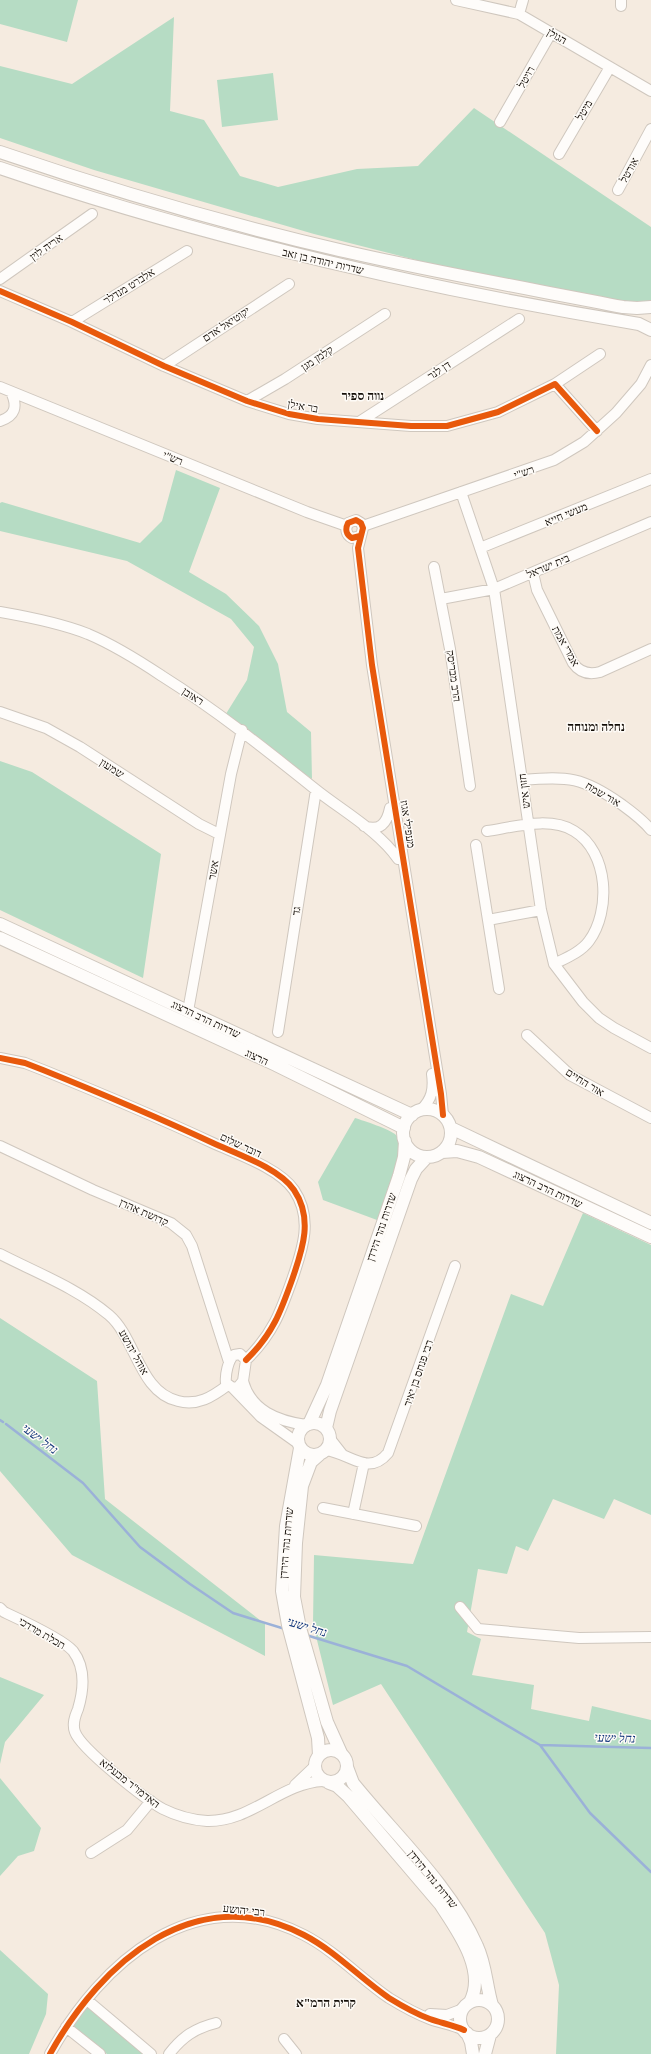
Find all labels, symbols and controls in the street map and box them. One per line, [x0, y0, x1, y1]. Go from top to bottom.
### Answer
street label: הגולן [545, 26, 569, 46]
street label: רויטל [515, 64, 537, 91]
street label: מיטל [573, 98, 594, 123]
street label: אורטל [617, 155, 641, 185]
street label: אריה לוין [27, 231, 65, 263]
street label: שדרות יהודה בן זאב [281, 246, 365, 276]
street label: אלברט מנדלר [101, 265, 157, 306]
street label: יקוטיאל אדם [200, 304, 252, 344]
street label: קלמן מגן [299, 343, 335, 373]
street label: דן לנר [425, 358, 453, 382]
district label: נווה ספיר [342, 389, 384, 403]
street label: בר אילן [287, 397, 319, 415]
street label: רש"י [161, 449, 185, 467]
street label: רש"י [512, 463, 536, 481]
street label: מעשי חייא [543, 500, 589, 528]
street label: בית ישראל [524, 552, 571, 581]
street label: אמרי אמת [550, 624, 582, 668]
street label: הרב מבריסק [444, 649, 464, 703]
street label: ראובן [180, 685, 206, 707]
district label: נחלה ומנוחה [567, 720, 625, 734]
street label: שמעון [98, 756, 126, 780]
street label: חזון איש [516, 773, 532, 809]
street label: אור שמח [583, 779, 623, 809]
street label: מעפילי אגוז [398, 799, 418, 849]
street label: אשר [205, 859, 221, 881]
street label: גד [289, 905, 303, 916]
street label: שדרות הרב הרצוג [170, 998, 242, 1040]
street label: הרצוג [244, 1047, 270, 1067]
street label: אור החיים [564, 1066, 607, 1099]
street label: דובר שלום [218, 1130, 264, 1160]
street label: שדרות הרב הרצוג [512, 1168, 584, 1210]
street label: שדרות נהר הירדן [364, 1191, 398, 1263]
street label: קדושת אהרן [118, 1196, 170, 1228]
street label: אוהל יהושע [117, 1327, 151, 1377]
street label: רבי פנחס בן יאיר [401, 1338, 435, 1408]
water label: נחל ישעי [19, 1421, 61, 1457]
street label: שדרות נהר הירדן [277, 1507, 295, 1579]
water label: נחל ישעי [285, 1614, 329, 1640]
street label: תכלת מרדכי [16, 1615, 68, 1651]
water label: נחל ישעי [594, 1730, 636, 1746]
street label: האדמו"ר מבעלזא [98, 1756, 162, 1810]
street label: שדרות נהר הירדן [406, 1847, 460, 1911]
street label: רבי יהושע [222, 1902, 266, 1918]
district label: קרית הרמ"א [296, 1996, 356, 2010]

